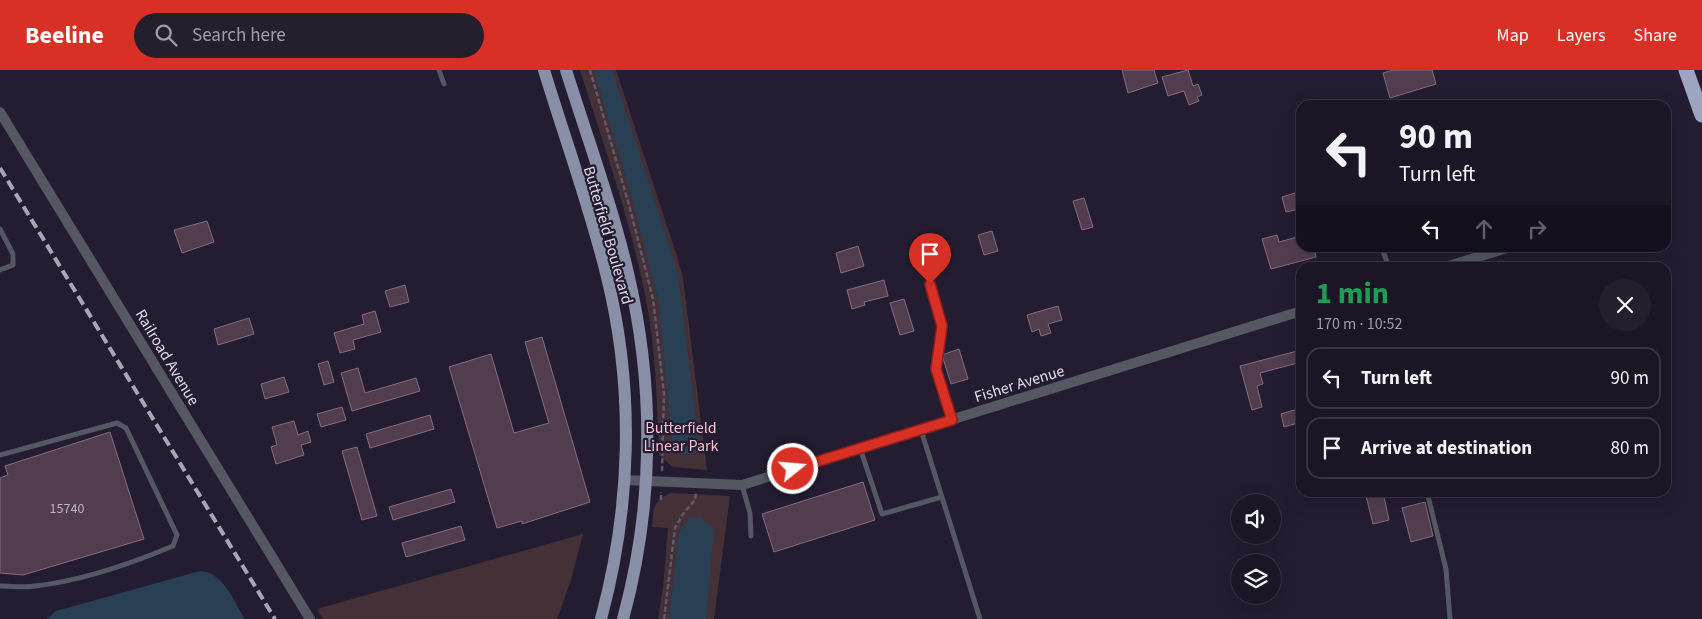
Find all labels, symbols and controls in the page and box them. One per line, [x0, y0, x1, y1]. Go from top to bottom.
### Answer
search box [134, 13, 484, 58]
text: Beeline [25, 18, 104, 53]
icon: search [152, 21, 180, 49]
text: Search here [192, 22, 286, 49]
text: Map [1497, 23, 1529, 48]
text: Layers [1557, 23, 1606, 48]
text: Share [1634, 23, 1677, 48]
text: 90 m [1399, 112, 1473, 162]
icon: left [1316, 120, 1381, 185]
text: Turn left [1399, 158, 1475, 190]
street label: Butterfield Boulevard [578, 164, 638, 307]
icon: left [1417, 215, 1445, 243]
icon: ahead [1470, 215, 1498, 243]
icon: right [1523, 215, 1551, 243]
pin [909, 233, 951, 284]
icon: arrive [916, 240, 944, 268]
text: 1 min [1316, 272, 1389, 315]
button: close [1599, 279, 1651, 331]
street label: Railroad Avenue [130, 305, 205, 410]
text: 170 m · 10:52 [1316, 313, 1403, 335]
street label: Fisher Avenue [971, 360, 1067, 408]
icon: left [1318, 364, 1346, 392]
text: Turn left [1361, 365, 1432, 392]
text: 90 m [1611, 365, 1649, 392]
park label: Butterfield Linear Park [644, 417, 719, 457]
icon: arrive [1318, 434, 1346, 462]
text: Arrive at destination [1361, 435, 1532, 462]
text: 80 m [1611, 435, 1649, 462]
position arrow [766, 442, 818, 494]
map controls [1231, 494, 1281, 604]
button: sound [1231, 494, 1281, 544]
house number: 15740 [50, 499, 84, 519]
button: layers [1231, 554, 1281, 604]

